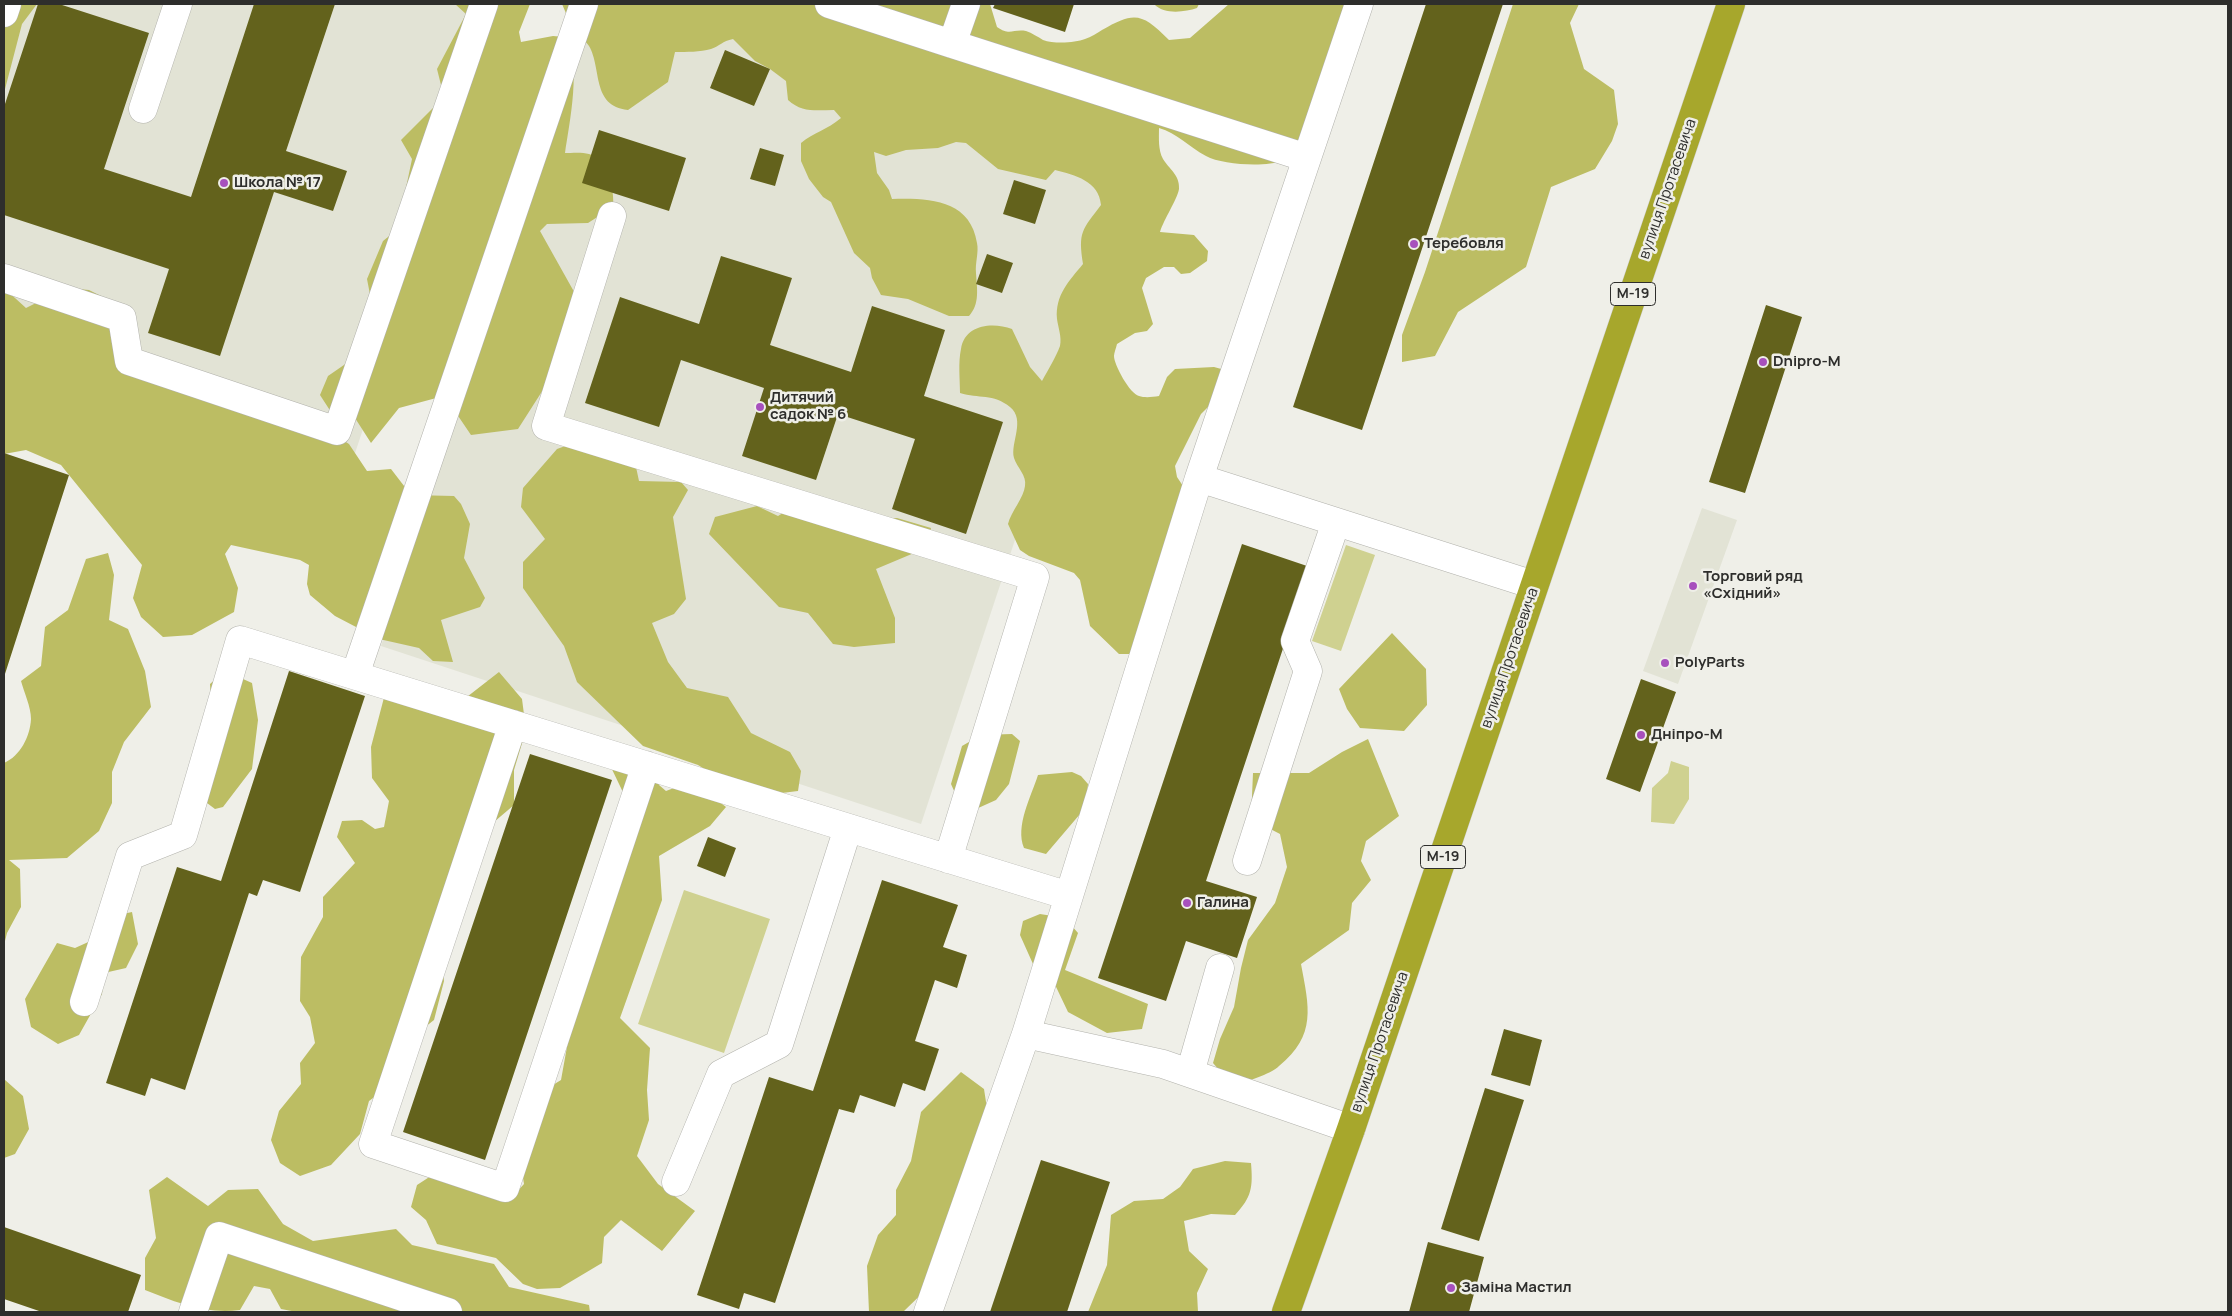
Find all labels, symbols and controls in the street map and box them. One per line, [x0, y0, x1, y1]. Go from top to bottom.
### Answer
street label: вулиця Протасевича [1636, 117, 1700, 261]
place label: Школа № 17 [234, 174, 321, 192]
marker: Школа № 17 [218, 177, 230, 189]
place label: Теребовля [1424, 235, 1504, 253]
marker: Теребовля [1408, 238, 1420, 250]
road number: М-19 [1610, 282, 1656, 306]
place label: Dnipro-M [1773, 353, 1841, 371]
marker: Dnipro-M [1757, 356, 1769, 368]
place label: Дитячий садок № 6 [770, 389, 846, 424]
marker: Дитячий садок № 6 [754, 401, 766, 413]
place label: Торговий ряд «Східний» [1703, 568, 1803, 603]
marker: Торговий ряд «Східний» [1687, 580, 1699, 592]
street label: вулиця Протасевича [1478, 586, 1542, 730]
place label: PolyParts [1675, 654, 1745, 672]
marker: PolyParts [1659, 657, 1671, 669]
place label: Дніпро-М [1651, 726, 1723, 744]
marker: Дніпро-М [1635, 729, 1647, 741]
road number: М-19 [1420, 846, 1466, 869]
place label: Галина [1197, 894, 1249, 912]
marker: Галина [1181, 897, 1193, 909]
street label: вулиця Протасевича [1348, 970, 1412, 1114]
place label: Заміна Мастил [1461, 1279, 1572, 1297]
marker: Заміна Мастил [1445, 1282, 1457, 1294]

